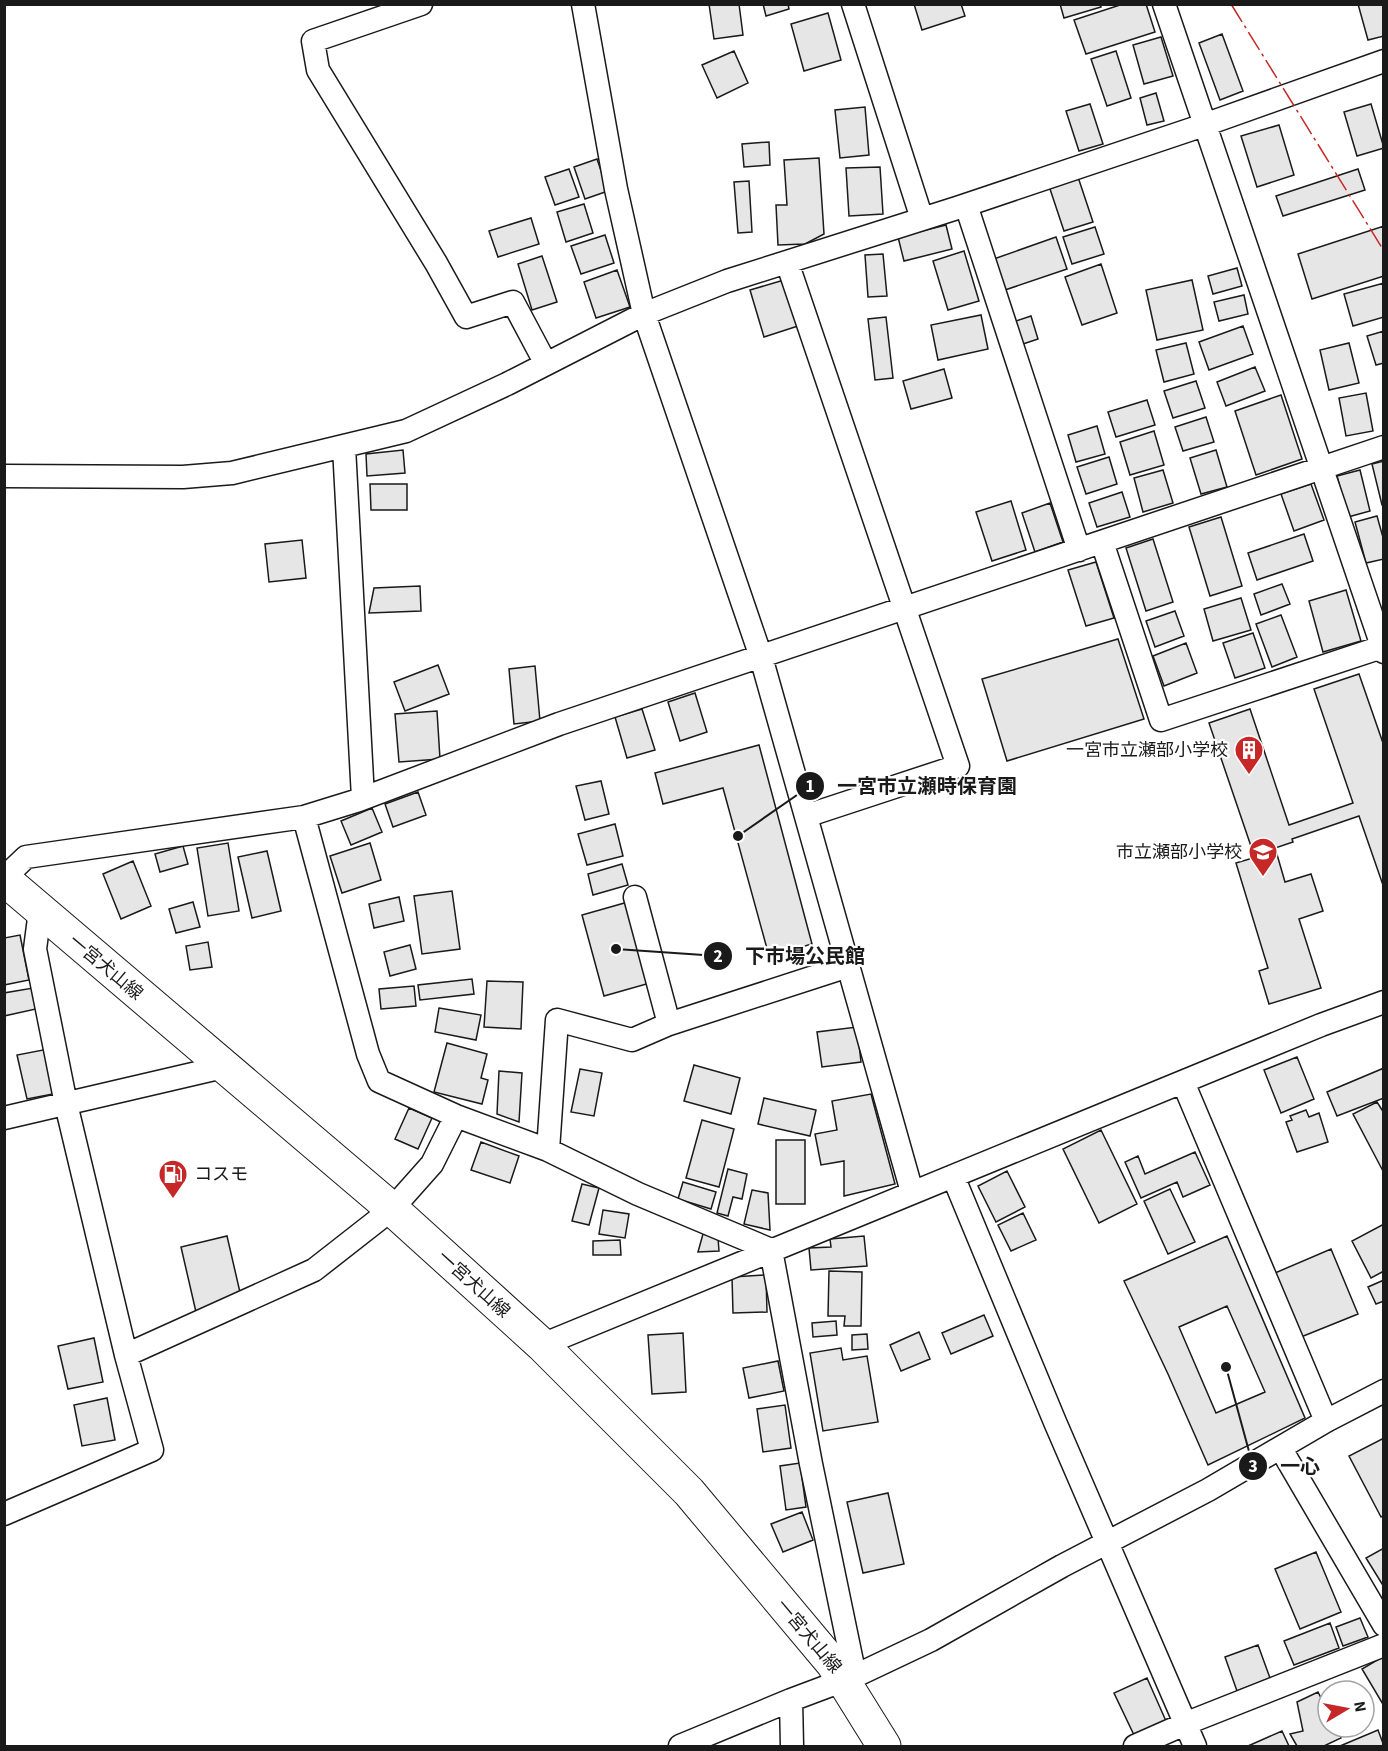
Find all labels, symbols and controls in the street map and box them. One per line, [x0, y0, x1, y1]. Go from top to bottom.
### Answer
building icon: 一宮市立瀬部小学校 [1233, 734, 1265, 776]
place label: 一宮市立瀬部小学校 [1066, 738, 1228, 763]
callout: 一宮市立瀬時保育園 [795, 767, 1029, 805]
text: 一宮市立瀬時保育園 [837, 773, 1017, 801]
text: 1 [805, 774, 815, 799]
school or university icon: 市立瀬部小学校 [1247, 836, 1279, 878]
place label: 市立瀬部小学校 [1116, 840, 1242, 865]
street label: 一宮犬山線 [63, 929, 148, 1006]
callout: 下市場公民館 [703, 937, 877, 975]
text: 下市場公民館 [745, 943, 865, 971]
text: 2 [713, 944, 723, 969]
fuel station icon: コスモ [157, 1158, 189, 1200]
place label: コスモ [194, 1162, 248, 1187]
street label: 一宮犬山線 [432, 1245, 515, 1324]
callout: 一心 [1238, 1447, 1332, 1485]
text: 一心 [1280, 1453, 1320, 1481]
text: 3 [1248, 1454, 1258, 1479]
street label: 一宮犬山線 [770, 1594, 847, 1679]
north arrow [1316, 1679, 1376, 1739]
text: N [1348, 1699, 1372, 1714]

